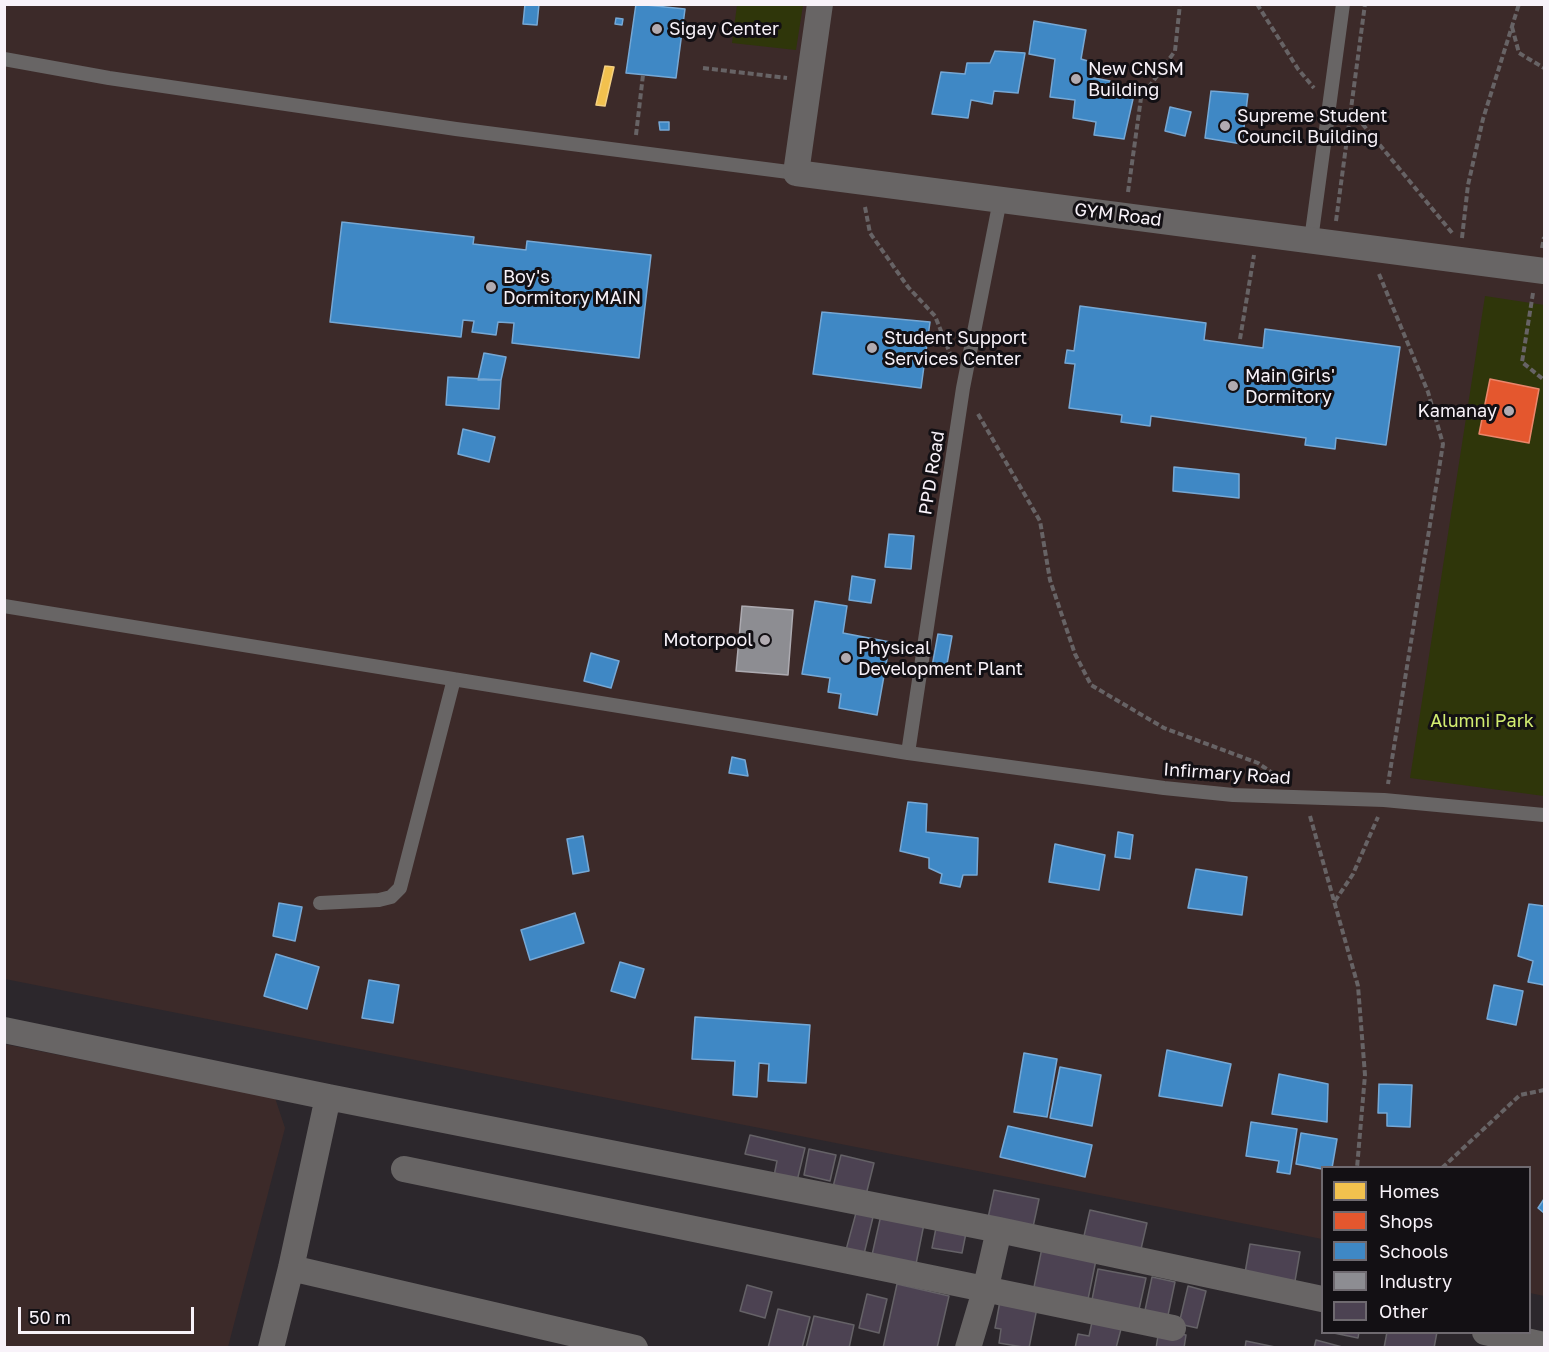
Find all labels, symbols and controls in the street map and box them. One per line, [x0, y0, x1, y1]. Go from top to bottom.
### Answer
place label: Sigay Center [669, 18, 779, 40]
marker: Sigay Center [650, 22, 664, 36]
place label: New CNSM Building [1088, 58, 1184, 100]
marker: New CNSM Building [1069, 72, 1083, 86]
place label: Supreme Student Council Building [1237, 105, 1387, 148]
marker: Supreme Student Council Building [1218, 119, 1232, 133]
street label: GYM Road [1073, 199, 1163, 231]
place label: Boy's Dormitory MAIN [503, 266, 641, 308]
marker: Boy's Dormitory MAIN [484, 280, 498, 294]
place label: Student Support Services Center [884, 327, 1027, 370]
marker: Student Support Services Center [865, 341, 879, 355]
place label: Main Girls' Dormitory [1245, 365, 1335, 407]
marker: Main Girls' Dormitory [1226, 379, 1240, 393]
place label: Kamanay [1418, 400, 1497, 422]
marker: Kamanay [1502, 404, 1516, 418]
street label: PPD Road [915, 429, 949, 517]
place label: Motorpool [663, 629, 753, 651]
marker: Motorpool [758, 633, 772, 647]
place label: Physical Development Plant [858, 637, 1023, 680]
marker: Physical Development Plant [839, 651, 853, 665]
park label: Alumni Park [1430, 710, 1534, 732]
street label: Infirmary Road [1163, 759, 1291, 789]
legend [1321, 1166, 1531, 1334]
text: Homes [1379, 1180, 1439, 1202]
text: Shops [1379, 1210, 1433, 1232]
text: Schools [1379, 1240, 1448, 1262]
text: Industry [1379, 1270, 1452, 1292]
scale bar [21, 1295, 196, 1333]
text: Other [1379, 1300, 1428, 1322]
text: 50 m [29, 1306, 71, 1328]

